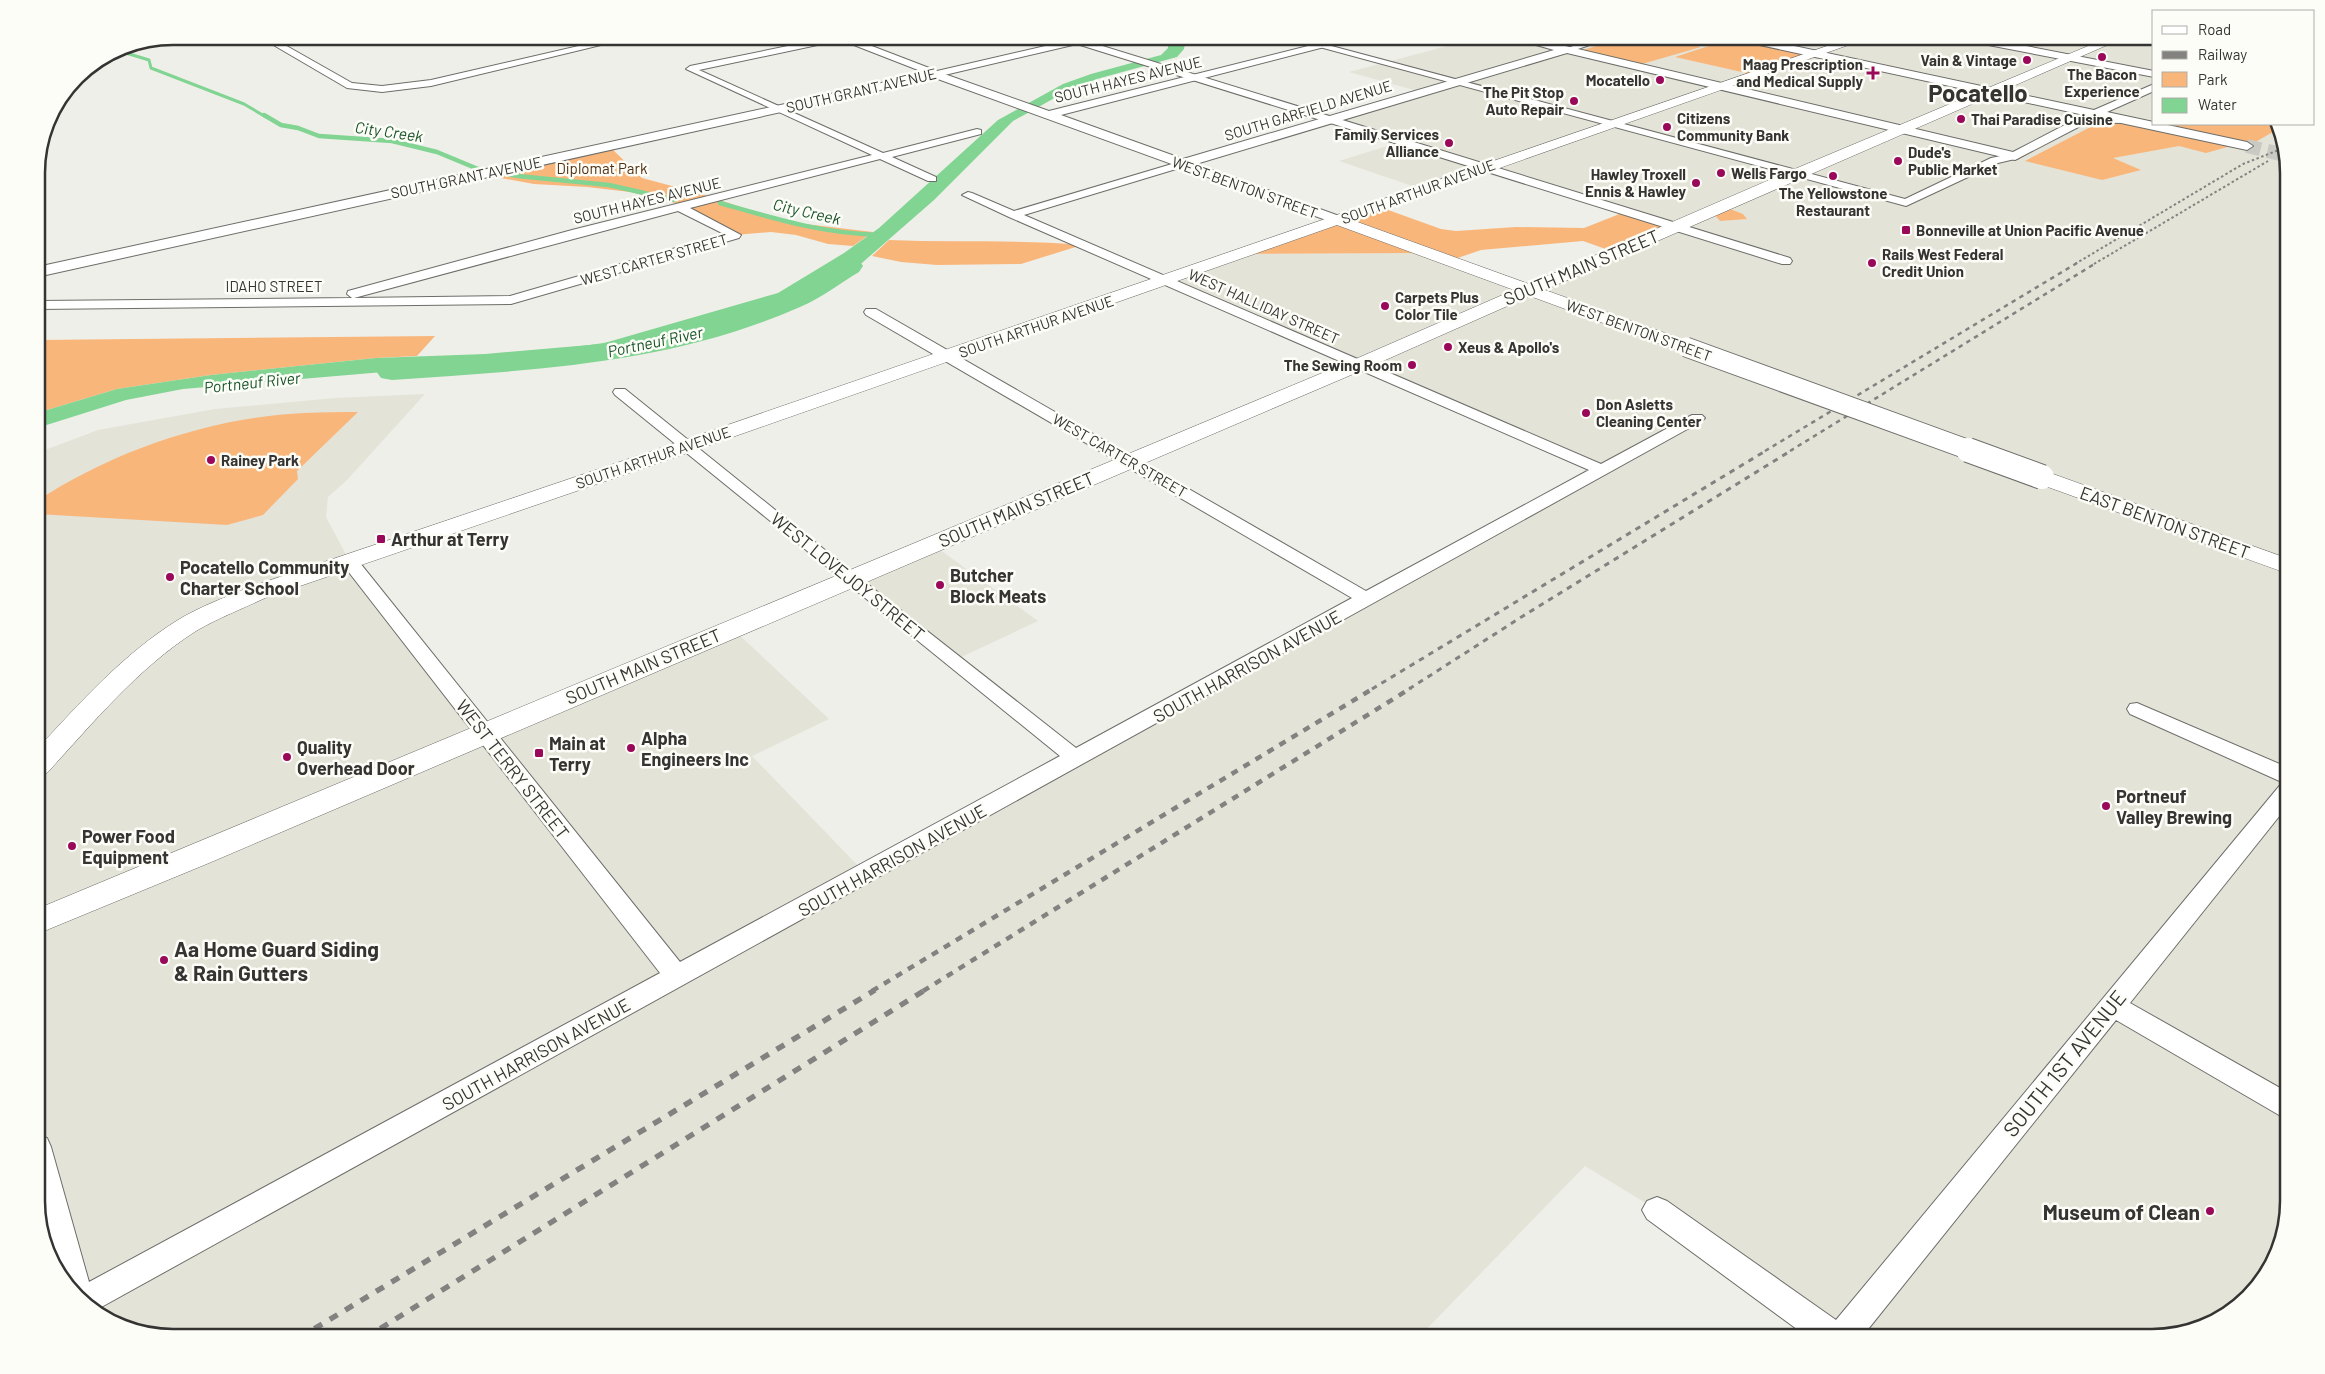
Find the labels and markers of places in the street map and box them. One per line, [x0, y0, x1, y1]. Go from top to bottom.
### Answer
place label: Vain & Vintage [1921, 51, 2017, 69]
marker: The Bacon Experience [2096, 51, 2108, 63]
marker: Vain & Vintage [2021, 54, 2033, 66]
place label: Maag Prescription and Medical Supply [1736, 55, 1863, 90]
place label: The Bacon Experience [2064, 65, 2140, 100]
marker: Maag Prescription and Medical Supply [1867, 67, 1879, 79]
place label: Mocatello [1586, 71, 1650, 89]
marker: Mocatello [1654, 74, 1666, 86]
place label: The Pit Stop Auto Repair [1483, 83, 1564, 118]
marker: The Pit Stop Auto Repair [1568, 95, 1580, 107]
place label: Citizens Community Bank [1677, 109, 1789, 144]
place label: Thai Paradise Cuisine [1971, 110, 2113, 128]
marker: Thai Paradise Cuisine [1955, 113, 1967, 125]
marker: Citizens Community Bank [1661, 121, 1673, 133]
place label: Family Services Alliance [1335, 125, 1439, 160]
marker: Family Services Alliance [1443, 137, 1455, 149]
place label: Dude's Public Market [1908, 143, 1998, 178]
marker: Dude's Public Market [1892, 155, 1904, 167]
place label: Wells Fargo [1731, 164, 1807, 182]
place label: Hawley Troxell Ennis & Hawley [1585, 165, 1686, 200]
marker: Wells Fargo [1715, 167, 1727, 179]
marker: The Yellowstone Restaurant [1827, 170, 1839, 182]
marker: Hawley Troxell Ennis & Hawley [1690, 177, 1702, 189]
place label: The Yellowstone Restaurant [1779, 184, 1887, 219]
place label: Bonneville at Union Pacific Avenue [1916, 221, 2144, 239]
marker: Bonneville at Union Pacific Avenue [1900, 224, 1912, 236]
place label: Rails West Federal Credit Union [1882, 245, 2003, 280]
marker: Rails West Federal Credit Union [1866, 257, 1878, 269]
place label: Carpets Plus Color Tile [1395, 288, 1479, 323]
marker: Carpets Plus Color Tile [1379, 300, 1391, 312]
place label: Xeus & Apollo's [1458, 338, 1560, 356]
marker: Xeus & Apollo's [1442, 341, 1454, 353]
place label: The Sewing Room [1284, 356, 1402, 374]
marker: The Sewing Room [1406, 359, 1418, 371]
place label: Don Asletts Cleaning Center [1596, 395, 1702, 430]
marker: Don Asletts Cleaning Center [1580, 407, 1592, 419]
place label: Rainey Park [221, 451, 299, 469]
marker: Rainey Park [205, 454, 217, 466]
place label: Arthur at Terry [391, 528, 509, 550]
marker: Arthur at Terry [375, 533, 387, 545]
place label: Pocatello Community Charter School [180, 556, 349, 599]
place label: Butcher Block Meats [950, 564, 1046, 607]
marker: Pocatello Community Charter School [164, 571, 176, 583]
marker: Butcher Block Meats [934, 579, 946, 591]
place label: Alpha Engineers Inc [641, 727, 749, 770]
place label: Main at Terry [549, 732, 606, 775]
place label: Quality Overhead Door [297, 736, 415, 779]
marker: Alpha Engineers Inc [625, 742, 637, 754]
marker: Main at Terry [533, 747, 545, 759]
marker: Quality Overhead Door [281, 751, 293, 763]
place label: Portneuf Valley Brewing [2116, 785, 2232, 828]
marker: Portneuf Valley Brewing [2100, 800, 2112, 812]
place label: Power Food Equipment [82, 825, 175, 868]
marker: Power Food Equipment [66, 840, 78, 852]
place label: Aa Home Guard Siding & Rain Gutters [174, 936, 379, 985]
marker: Aa Home Guard Siding & Rain Gutters [158, 954, 170, 966]
place label: Museum of Clean [2043, 1199, 2200, 1224]
marker: Museum of Clean [2204, 1205, 2216, 1217]

